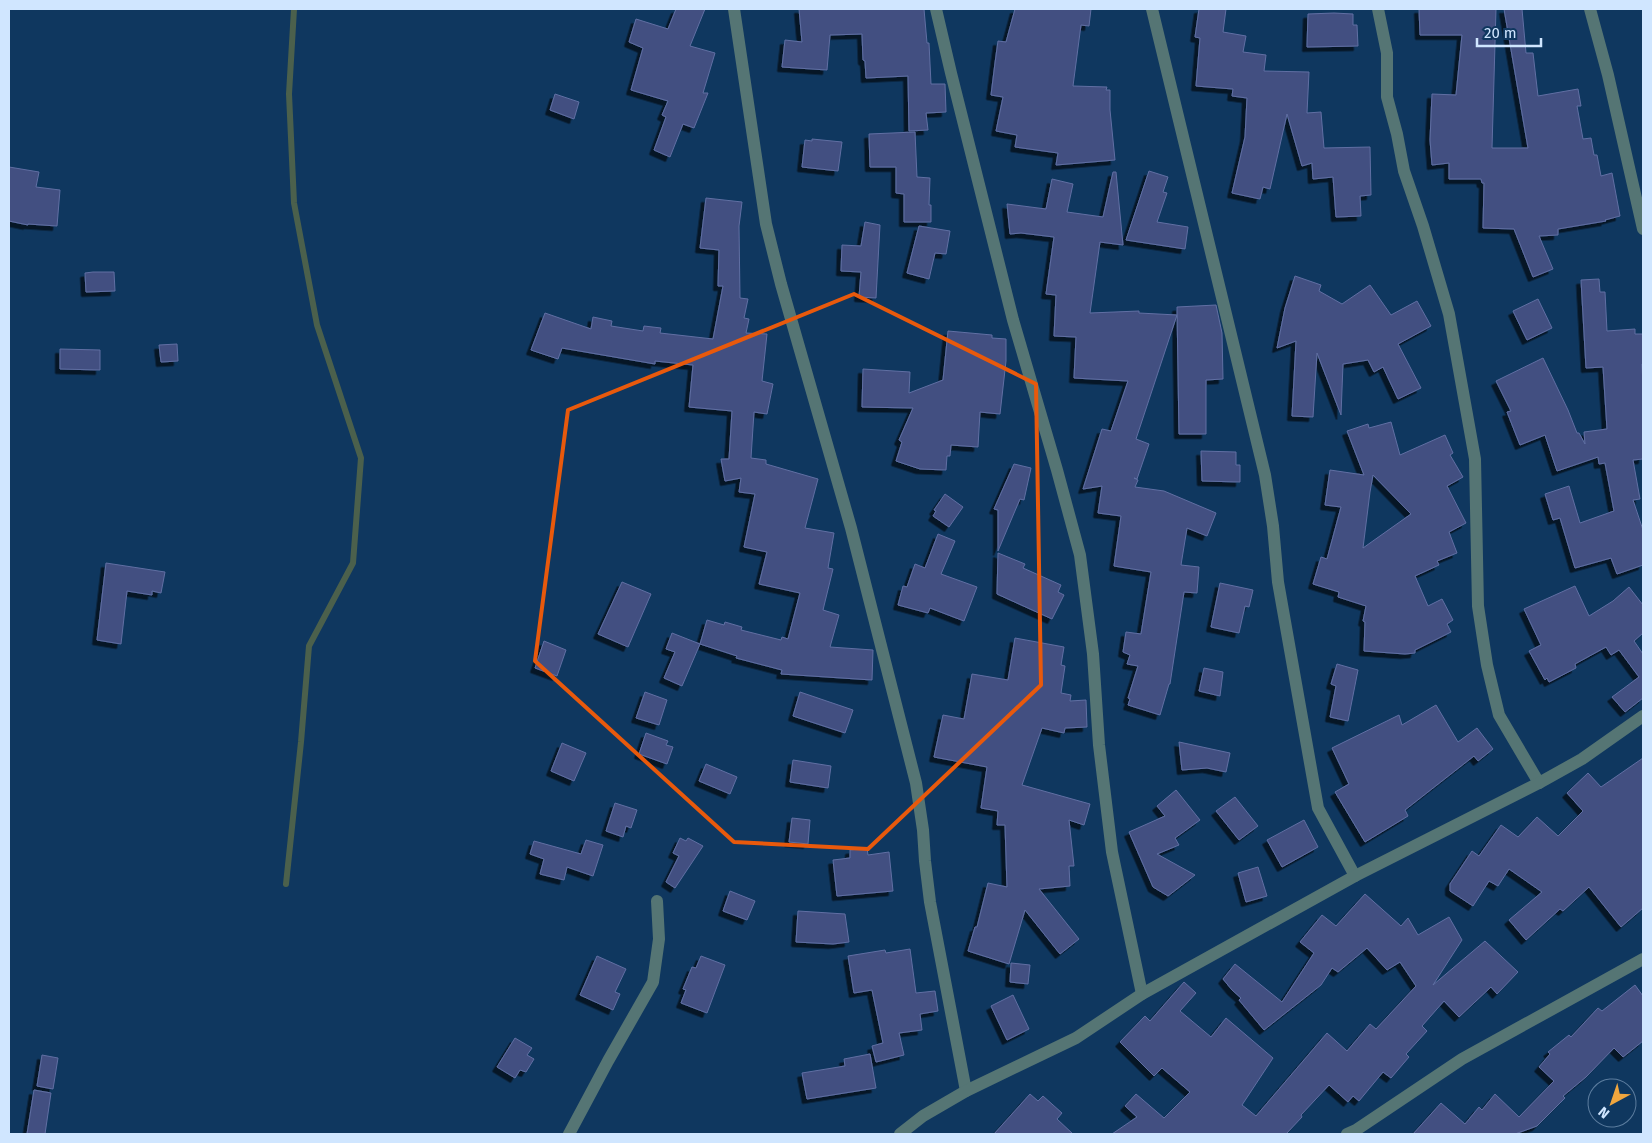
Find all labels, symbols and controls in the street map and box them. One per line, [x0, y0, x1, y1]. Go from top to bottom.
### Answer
scale bar [1477, 15, 1541, 47]
text: 20 m [1484, 24, 1517, 42]
north arrow [1587, 1078, 1637, 1128]
text: N [1595, 1103, 1613, 1122]

